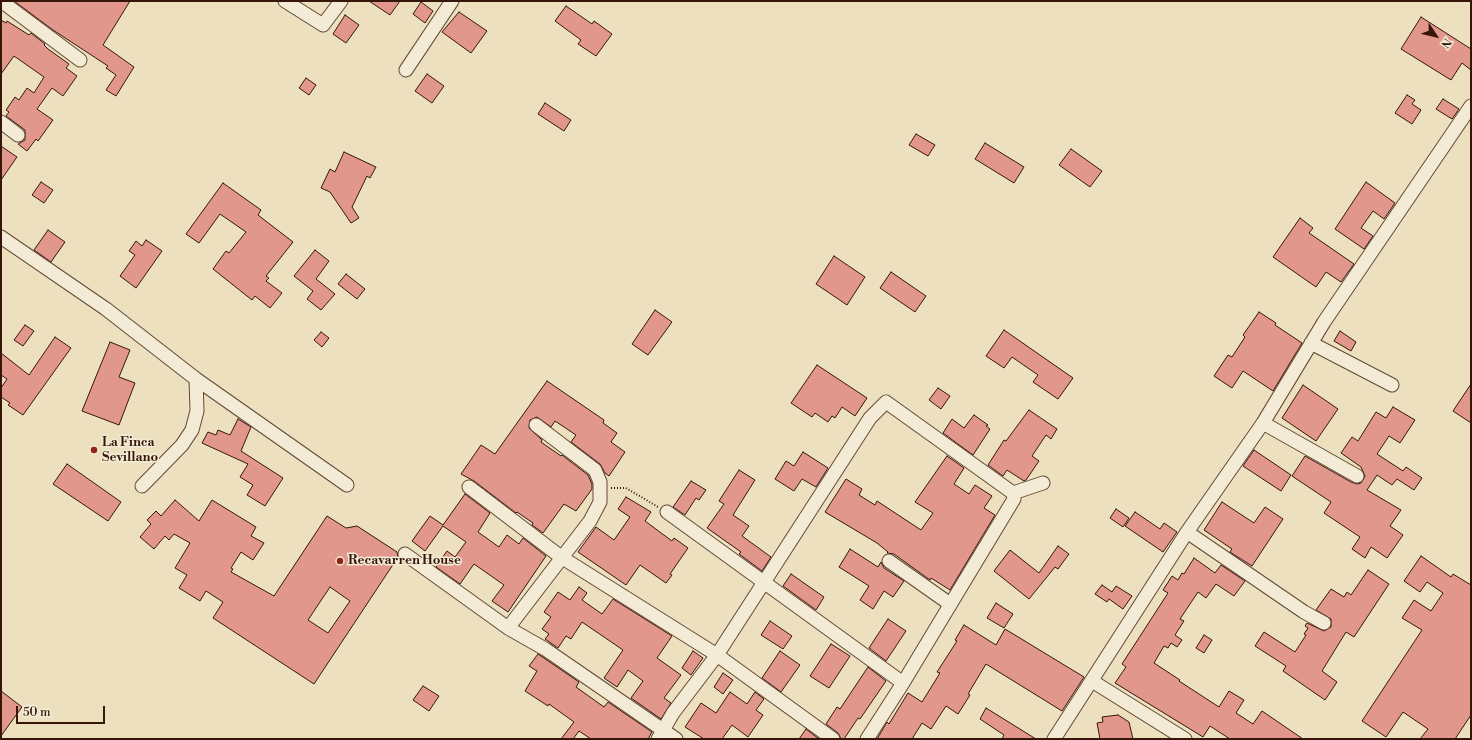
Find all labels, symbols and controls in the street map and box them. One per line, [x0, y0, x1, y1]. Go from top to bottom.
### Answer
north arrow [1416, 16, 1456, 56]
text: N [1438, 35, 1454, 50]
place label: La Finca Sevillano [102, 435, 158, 466]
marker: La Finca Sevillano [89, 445, 99, 455]
place label: Recavarren House [348, 553, 461, 569]
marker: Recavarren House [335, 556, 345, 566]
scale bar [18, 698, 107, 724]
text: 50 m [23, 705, 51, 720]

